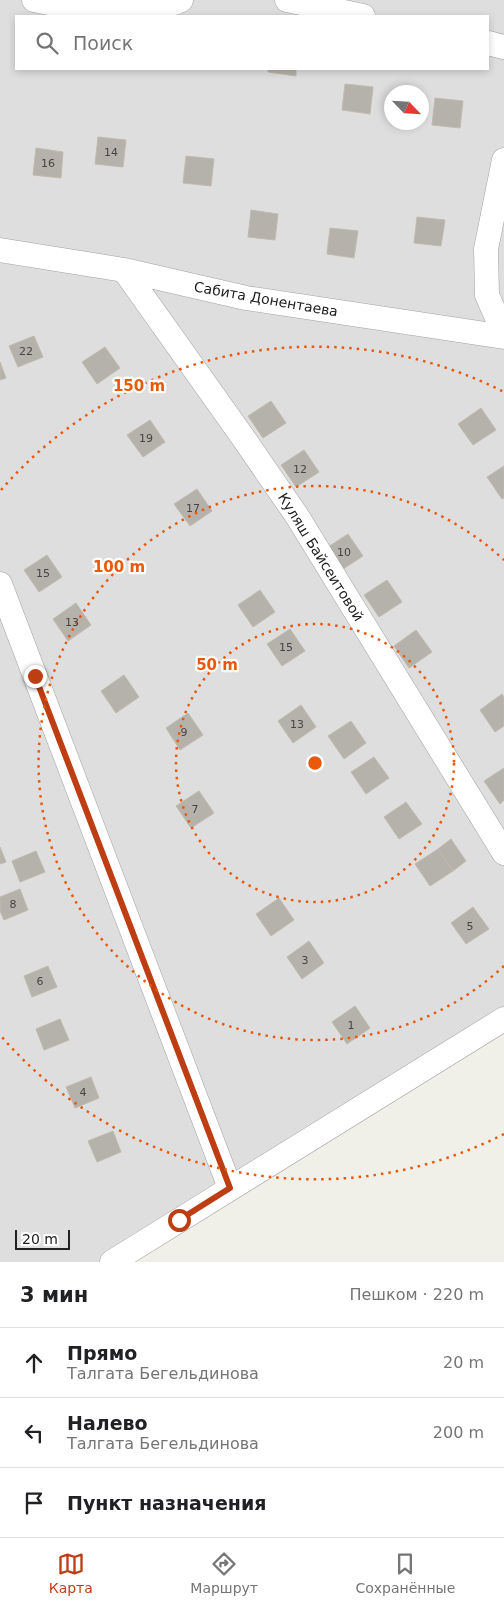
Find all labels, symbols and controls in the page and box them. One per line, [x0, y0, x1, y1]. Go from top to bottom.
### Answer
search box [15, 15, 489, 70]
icon: search [33, 29, 61, 57]
text: Поиск [73, 32, 133, 54]
north arrow [384, 85, 429, 130]
house number: 14 [104, 146, 118, 159]
house number: 16 [41, 157, 55, 170]
street label: Сабита Донентаева [193, 278, 339, 320]
house number: 22 [19, 345, 33, 358]
text: 150 m [113, 377, 165, 395]
house number: 19 [139, 432, 153, 445]
house number: 12 [293, 463, 307, 476]
street label: Куляш Байсеитовой [275, 490, 367, 624]
house number: 17 [186, 502, 200, 515]
house number: 10 [337, 546, 351, 559]
text: 100 m [93, 558, 145, 576]
house number: 15 [36, 567, 50, 580]
house number: 13 [65, 616, 79, 629]
house number: 15 [279, 641, 293, 654]
text: 50 m [196, 656, 238, 674]
route end [24, 665, 47, 688]
house number: 13 [290, 718, 304, 731]
house number: 9 [181, 726, 188, 739]
centre of rings [306, 754, 324, 772]
house number: 7 [192, 803, 199, 816]
house number: 8 [10, 898, 17, 911]
house number: 5 [467, 920, 474, 933]
house number: 3 [302, 954, 309, 967]
house number: 6 [37, 975, 44, 988]
house number: 1 [348, 1019, 355, 1032]
house number: 4 [80, 1086, 87, 1099]
route start [168, 1209, 191, 1232]
scale bar [15, 1227, 70, 1250]
text: 20 m [22, 1231, 58, 1247]
text: 3 мин [20, 1283, 88, 1307]
text: Пешком · 220 m [349, 1285, 484, 1304]
text: Прямо [67, 1342, 137, 1364]
icon: ahead [20, 1349, 48, 1377]
text: 20 m [443, 1353, 484, 1372]
text: Талгата Бегельдинова [67, 1364, 259, 1383]
text: Налево [67, 1412, 148, 1434]
icon: left [20, 1419, 48, 1447]
text: 200 m [433, 1423, 484, 1442]
text: Талгата Бегельдинова [67, 1434, 259, 1453]
icon: arrive [20, 1489, 48, 1517]
text: Пункт назначения [67, 1492, 266, 1514]
tab: Карта [49, 1550, 93, 1596]
tab: Маршрут [190, 1550, 258, 1596]
tab: Сохранённые [355, 1550, 455, 1596]

